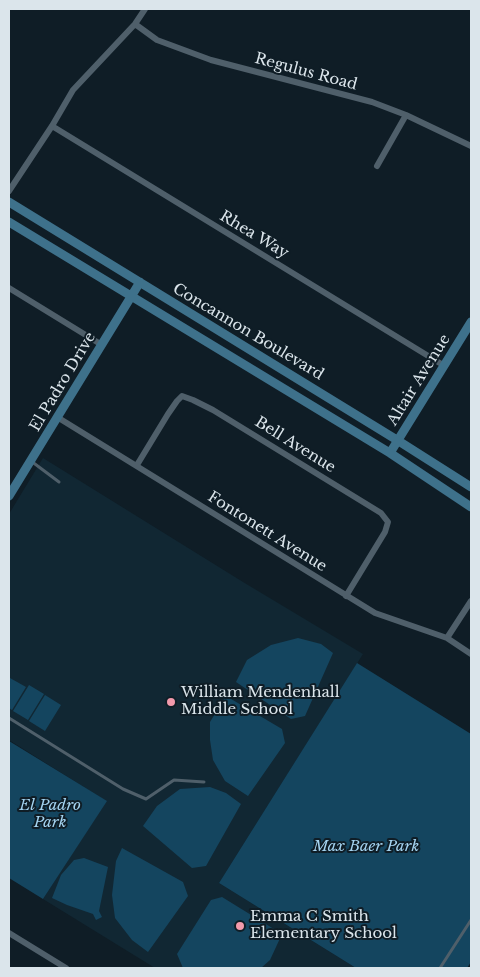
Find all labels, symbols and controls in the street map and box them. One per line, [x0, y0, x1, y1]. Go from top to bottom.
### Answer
street label: Regulus Road [253, 50, 359, 94]
street label: Rhea Way [216, 207, 292, 263]
street label: Concannon Boulevard [169, 280, 327, 384]
street label: El Padro Drive [26, 329, 100, 435]
street label: Altair Avenue [384, 331, 454, 429]
street label: Bell Avenue [252, 413, 338, 477]
street label: Fontonett Avenue [204, 488, 330, 576]
place label: William Mendenhall Middle School [181, 684, 340, 719]
marker: William Mendenhall Middle School [165, 696, 177, 708]
park label: El Padro Park [19, 797, 81, 832]
park label: Max Baer Park [313, 838, 419, 856]
place label: Emma C Smith Elementary School [250, 908, 397, 943]
marker: Emma C Smith Elementary School [234, 920, 246, 932]

